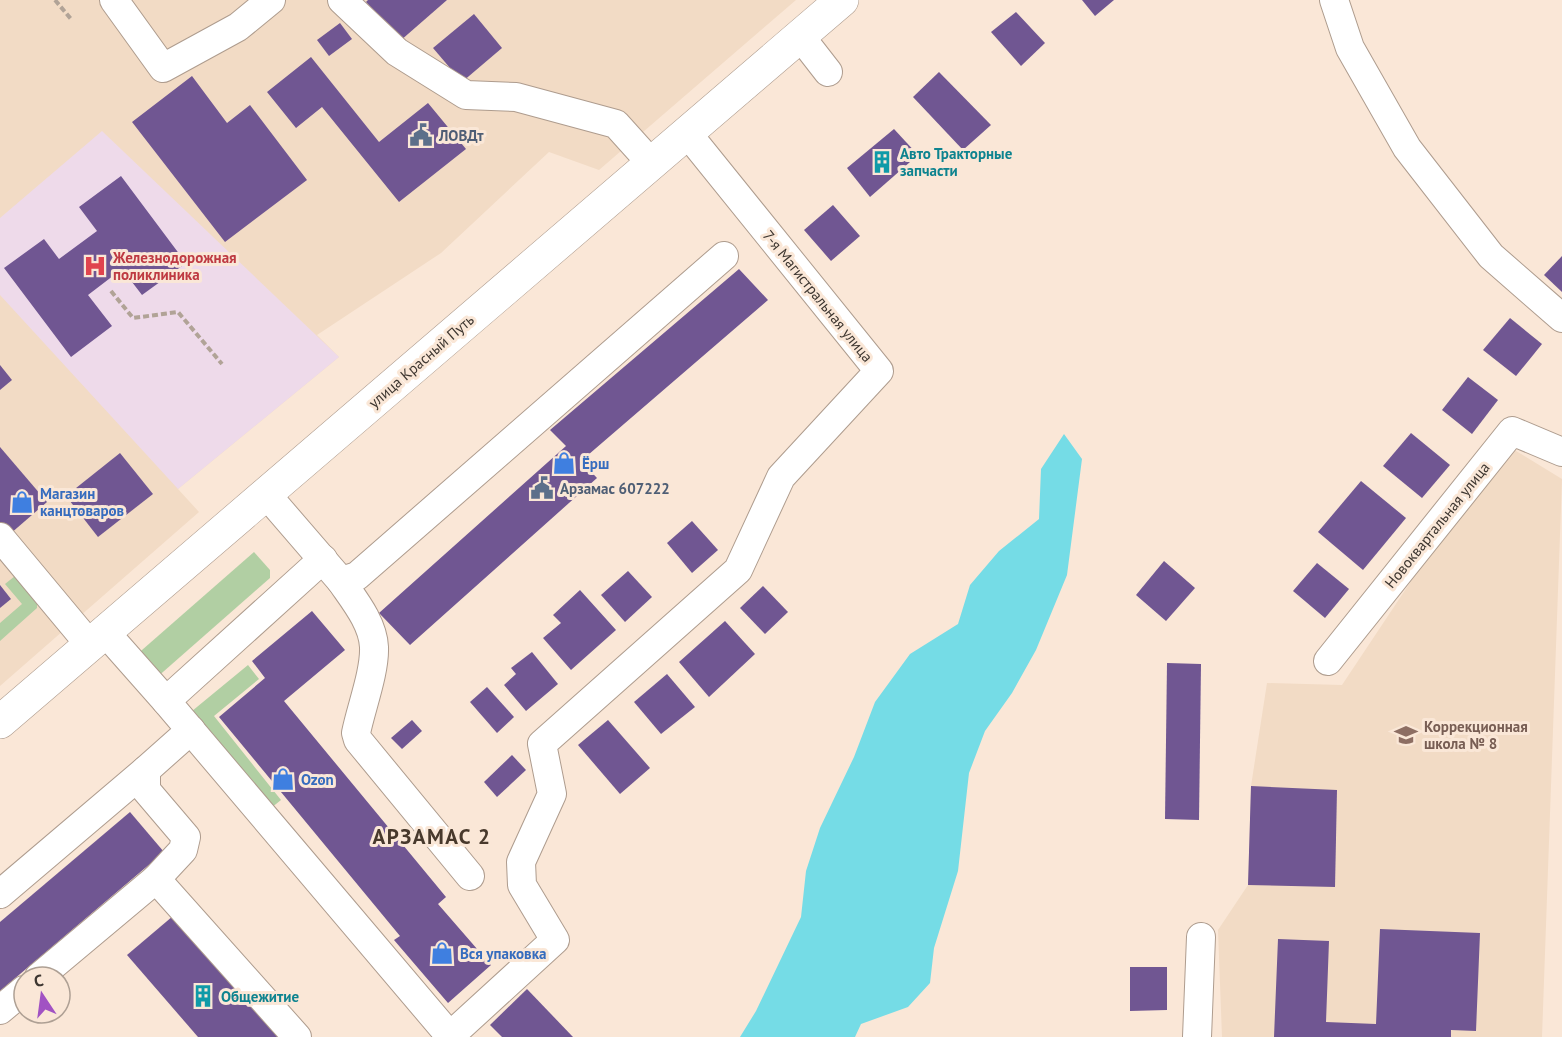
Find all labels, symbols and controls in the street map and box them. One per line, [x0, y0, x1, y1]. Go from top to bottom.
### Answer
public building icon: ЛОВДт [408, 122, 434, 148]
place label: ЛОВДт [438, 126, 484, 145]
place label: Авто Тракторные запчасти [900, 144, 1013, 180]
building icon: Авто Тракторные запчасти [869, 149, 895, 175]
street label: 7-я Магистральная улица [759, 226, 877, 366]
place label: Железнодорожная поликлиника [112, 248, 237, 284]
hospital icon: Железнодорожная поликлиника [82, 253, 108, 279]
street label: улица Красный Путь [364, 310, 478, 412]
shop icon: Ёрш [551, 450, 577, 476]
place label: Ёрш [582, 454, 609, 473]
street label: Новоквартальная улица [1380, 458, 1494, 592]
public building icon: Арзамас 607222 [529, 475, 555, 501]
place label: Арзамас 607222 [560, 479, 670, 498]
place label: Магазин канцтоваров [40, 484, 125, 520]
shop icon: Магазин канцтоваров [9, 489, 35, 515]
place label: Коррекционная школа № 8 [1424, 717, 1528, 753]
school or university icon: Коррекционная школа № 8 [1393, 722, 1419, 748]
shop icon: Ozon [270, 766, 296, 792]
place label: Ozon [301, 770, 334, 789]
district label: АРЗАМАС 2 [373, 823, 491, 850]
shop icon: Вся упаковка [429, 940, 455, 966]
place label: Вся упаковка [460, 944, 546, 963]
north arrow [12, 965, 72, 1025]
text: С [32, 970, 45, 991]
building icon: Общежитие [190, 983, 216, 1009]
place label: Общежитие [221, 987, 299, 1006]

